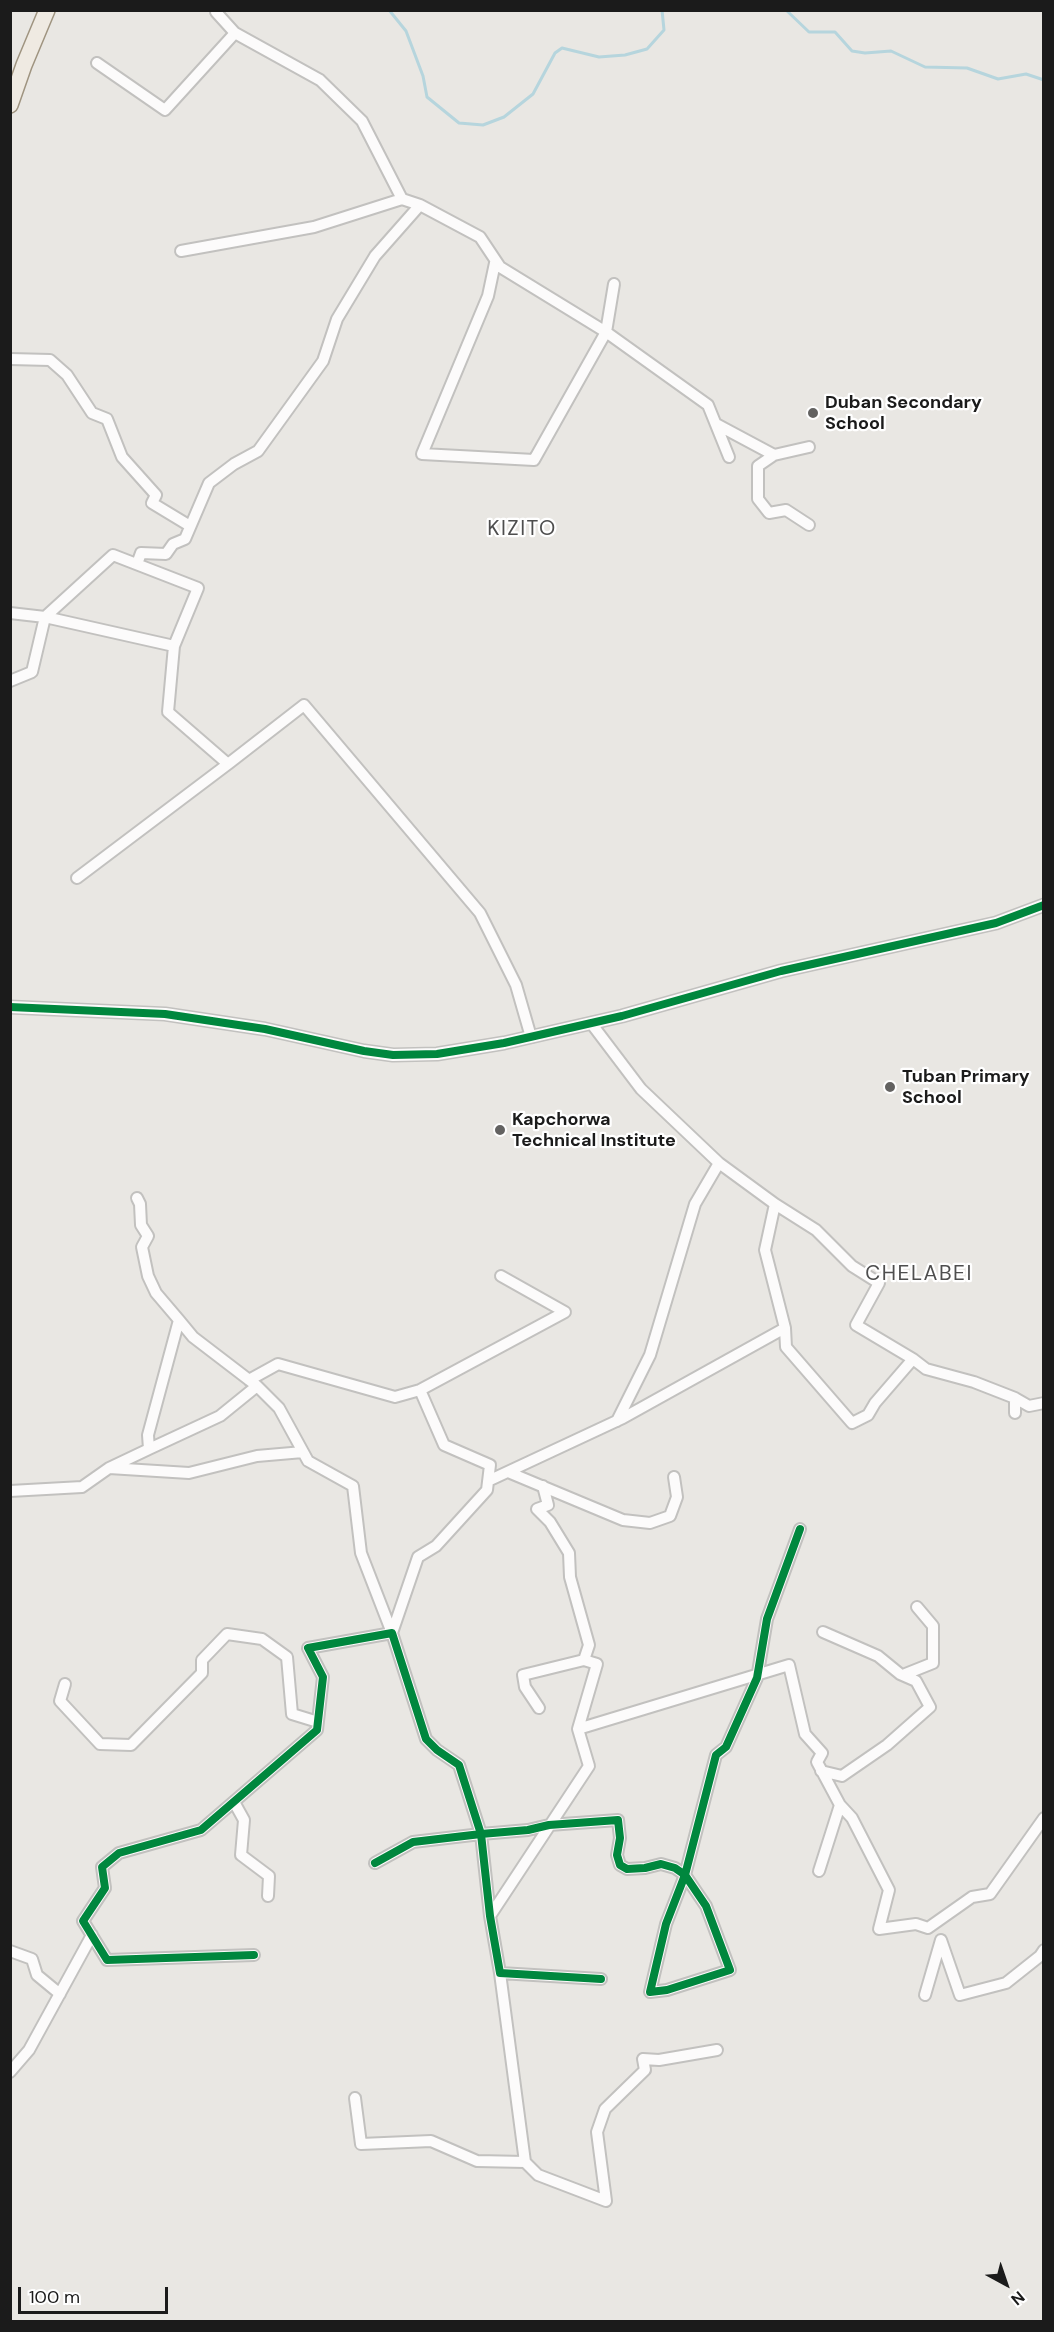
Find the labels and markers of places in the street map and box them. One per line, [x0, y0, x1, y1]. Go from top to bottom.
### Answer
place label: Duban Secondary School [825, 392, 982, 434]
marker: Duban Secondary School [806, 406, 820, 420]
place label: Tuban Primary School [902, 1066, 1030, 1108]
marker: Tuban Primary School [883, 1080, 897, 1094]
place label: Kapchorwa Technical Institute [512, 1109, 676, 1152]
marker: Kapchorwa Technical Institute [493, 1123, 507, 1137]

